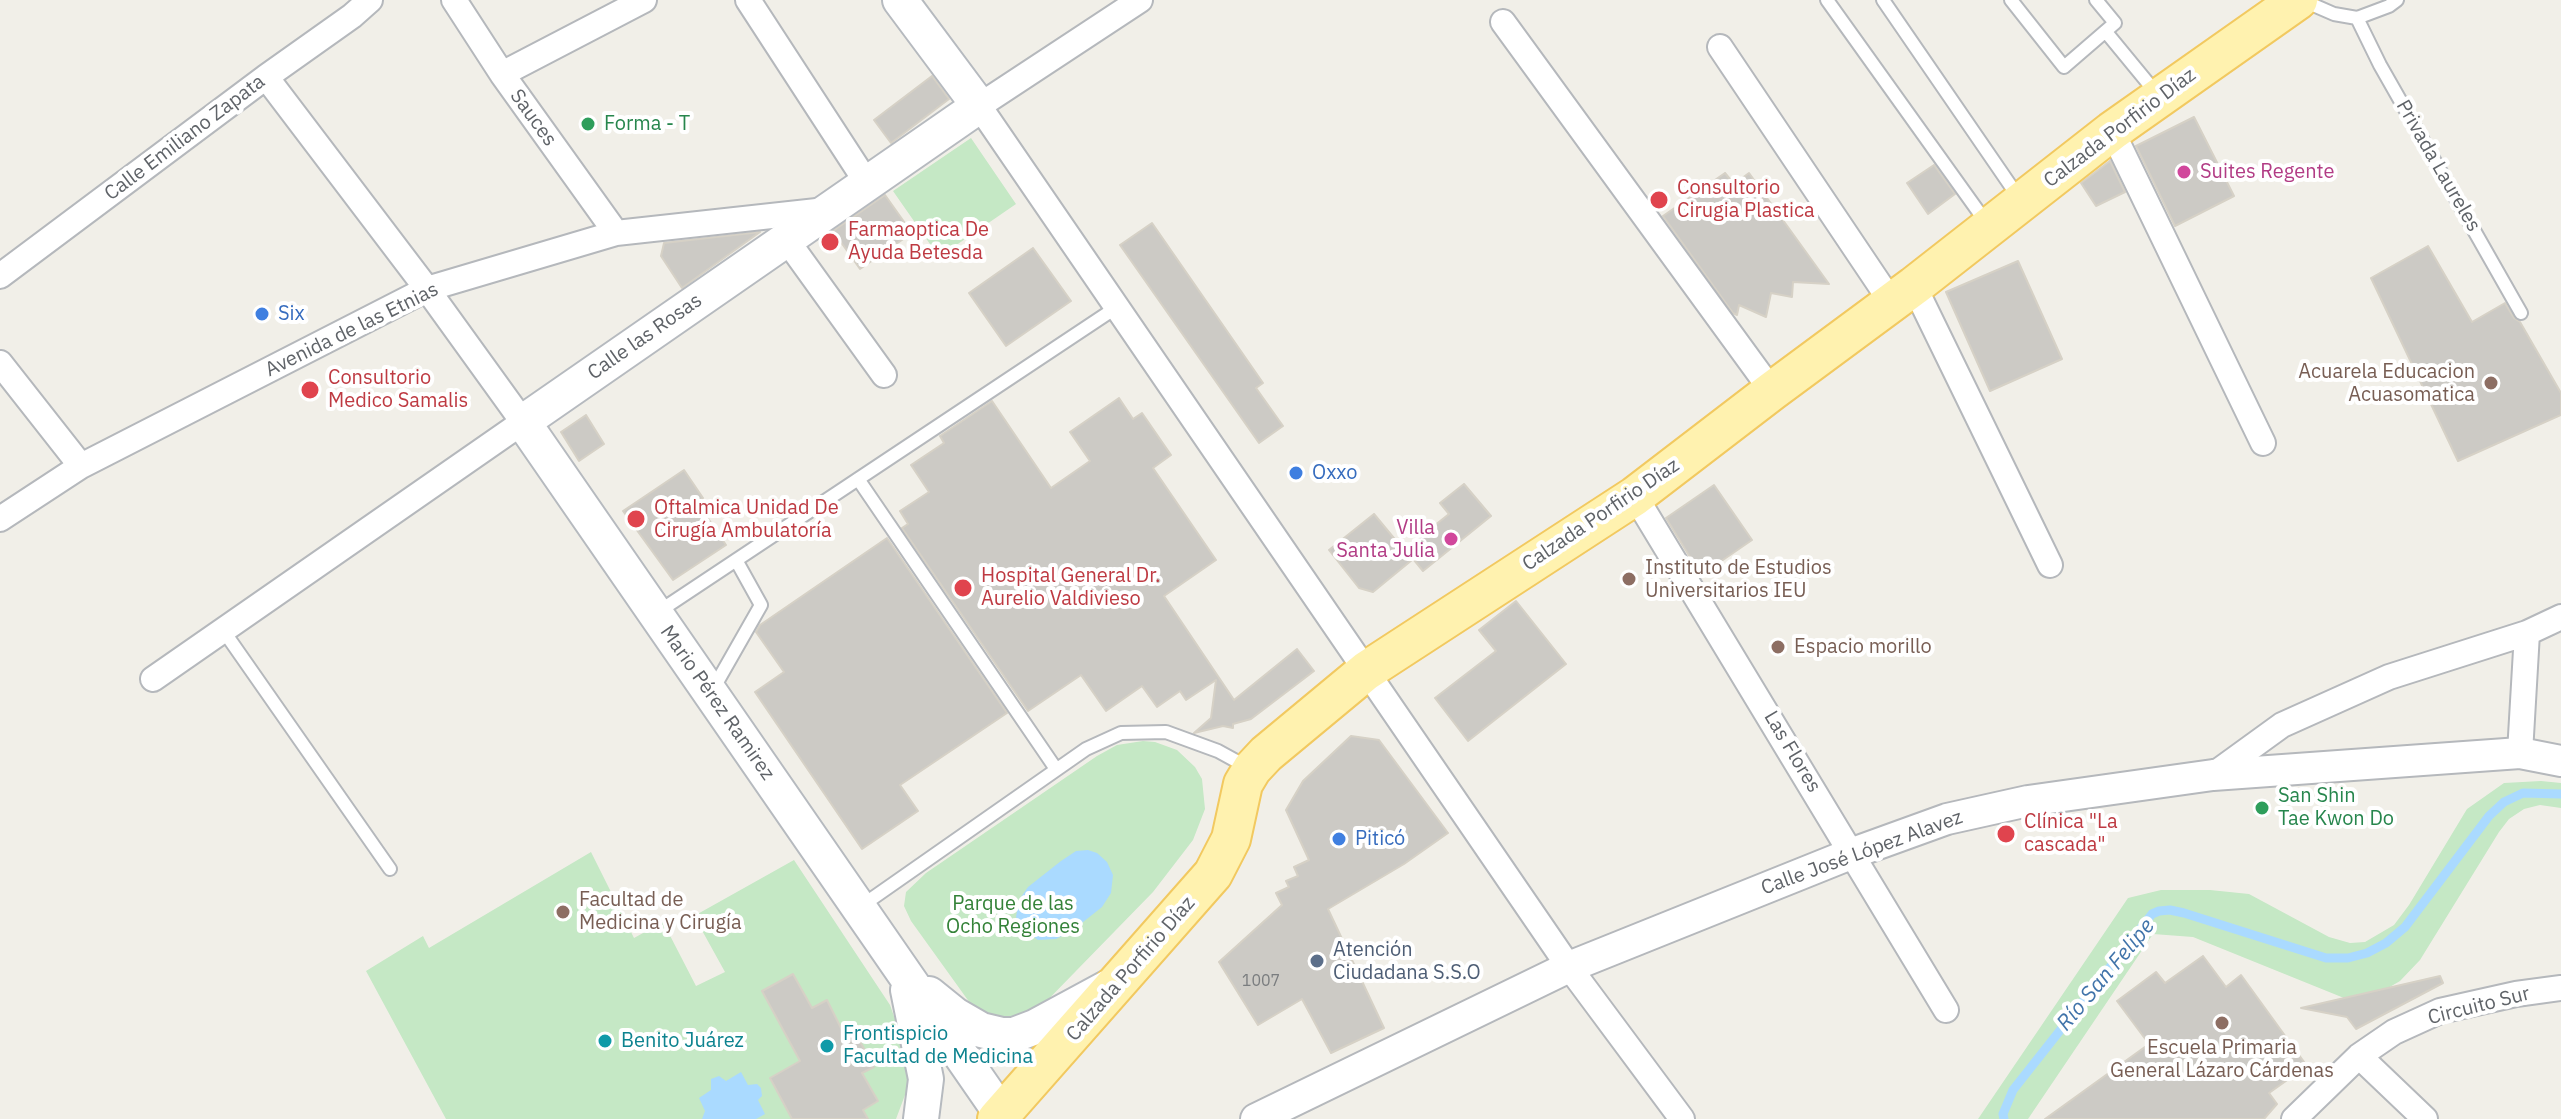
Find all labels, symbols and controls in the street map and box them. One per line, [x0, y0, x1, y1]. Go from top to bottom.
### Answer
street label: Calzada Porfirio Díaz [2039, 63, 2201, 193]
street label: Calle Emiliano Zapata [100, 70, 270, 206]
street label: Sauces [504, 85, 562, 151]
street label: Privada Laureles [2391, 96, 2485, 236]
place label: Forma - T [604, 112, 690, 136]
marker: Forma - T [579, 115, 597, 133]
place label: Suites Regente [2200, 160, 2335, 184]
marker: Suites Regente [2175, 163, 2193, 181]
place label: Consultorio Cirugia Plastica [1677, 176, 1815, 223]
marker: Consultorio Cirugia Plastica [1648, 189, 1670, 211]
place label: Farmaoptica De Ayuda Betesda [848, 218, 989, 265]
marker: Farmaoptica De Ayuda Betesda [819, 231, 841, 253]
street label: Avenida de las Etnias [261, 278, 443, 382]
street label: Calle las Rosas [583, 289, 707, 385]
place label: Six [278, 302, 305, 326]
marker: Six [253, 305, 271, 323]
place label: Acuarela Educacion Acuasomatica [2298, 360, 2475, 407]
place label: Consultorio Medico Samalis [328, 366, 468, 413]
marker: Acuarela Educacion Acuasomatica [2482, 374, 2500, 392]
marker: Consultorio Medico Samalis [299, 379, 321, 401]
street label: Calzada Porfirio Díaz [1518, 454, 1684, 576]
place label: Oxxo [1312, 461, 1357, 485]
marker: Oxxo [1287, 464, 1305, 482]
place label: Oftalmica Unidad De Cirugía Ambulatoría [654, 496, 839, 543]
marker: Oftalmica Unidad De Cirugía Ambulatoría [625, 508, 647, 530]
place label: Villa Santa Julia [1336, 516, 1435, 563]
marker: Villa Santa Julia [1442, 530, 1460, 548]
place label: Instituto de Estudios Universitarios IEU [1645, 556, 1832, 603]
place label: Hospital General Dr. Aurelio Valdivieso [981, 564, 1160, 611]
marker: Instituto de Estudios Universitarios IEU [1620, 570, 1638, 588]
marker: Hospital General Dr. Aurelio Valdivieso [952, 577, 974, 599]
street label: Mario Pérez Ramirez [655, 621, 779, 785]
place label: Espacio morillo [1794, 635, 1932, 659]
marker: Espacio morillo [1769, 638, 1787, 656]
street label: Las Flores [1758, 707, 1826, 797]
place label: San Shin Tae Kwon Do [2278, 784, 2394, 831]
marker: San Shin Tae Kwon Do [2253, 799, 2271, 817]
street label: Calle José López Alavez [1758, 805, 1966, 901]
place label: Clínica "La cascada" [2024, 810, 2118, 857]
marker: Clínica "La cascada" [1995, 823, 2017, 845]
place label: Piticó [1355, 827, 1405, 851]
marker: Piticó [1330, 830, 1348, 848]
place label: Facultad de Medicina y Cirugía [579, 888, 742, 935]
park label: Parque de las Ocho Regiones [946, 892, 1080, 939]
street label: Calzada Porfirio Díaz [1062, 892, 1200, 1046]
marker: Facultad de Medicina y Cirugía [554, 903, 572, 921]
water label: Río San Felipe [2052, 914, 2160, 1036]
place label: Atención Ciudadana S.S.O [1333, 938, 1481, 985]
marker: Atención Ciudadana S.S.O [1308, 952, 1326, 970]
house number: 1007 [1242, 971, 1280, 991]
street label: Circuito Sur [2426, 982, 2532, 1030]
marker: Escuela Primaria General Lázaro Cárdenas [2213, 1014, 2231, 1032]
place label: Frontispicio Facultad de Medicina [843, 1022, 1033, 1069]
place label: Benito Juárez [621, 1029, 744, 1053]
marker: Benito Juárez [596, 1032, 614, 1050]
place label: Escuela Primaria General Lázaro Cárdenas [2110, 1036, 2334, 1083]
marker: Frontispicio Facultad de Medicina [818, 1037, 836, 1055]

